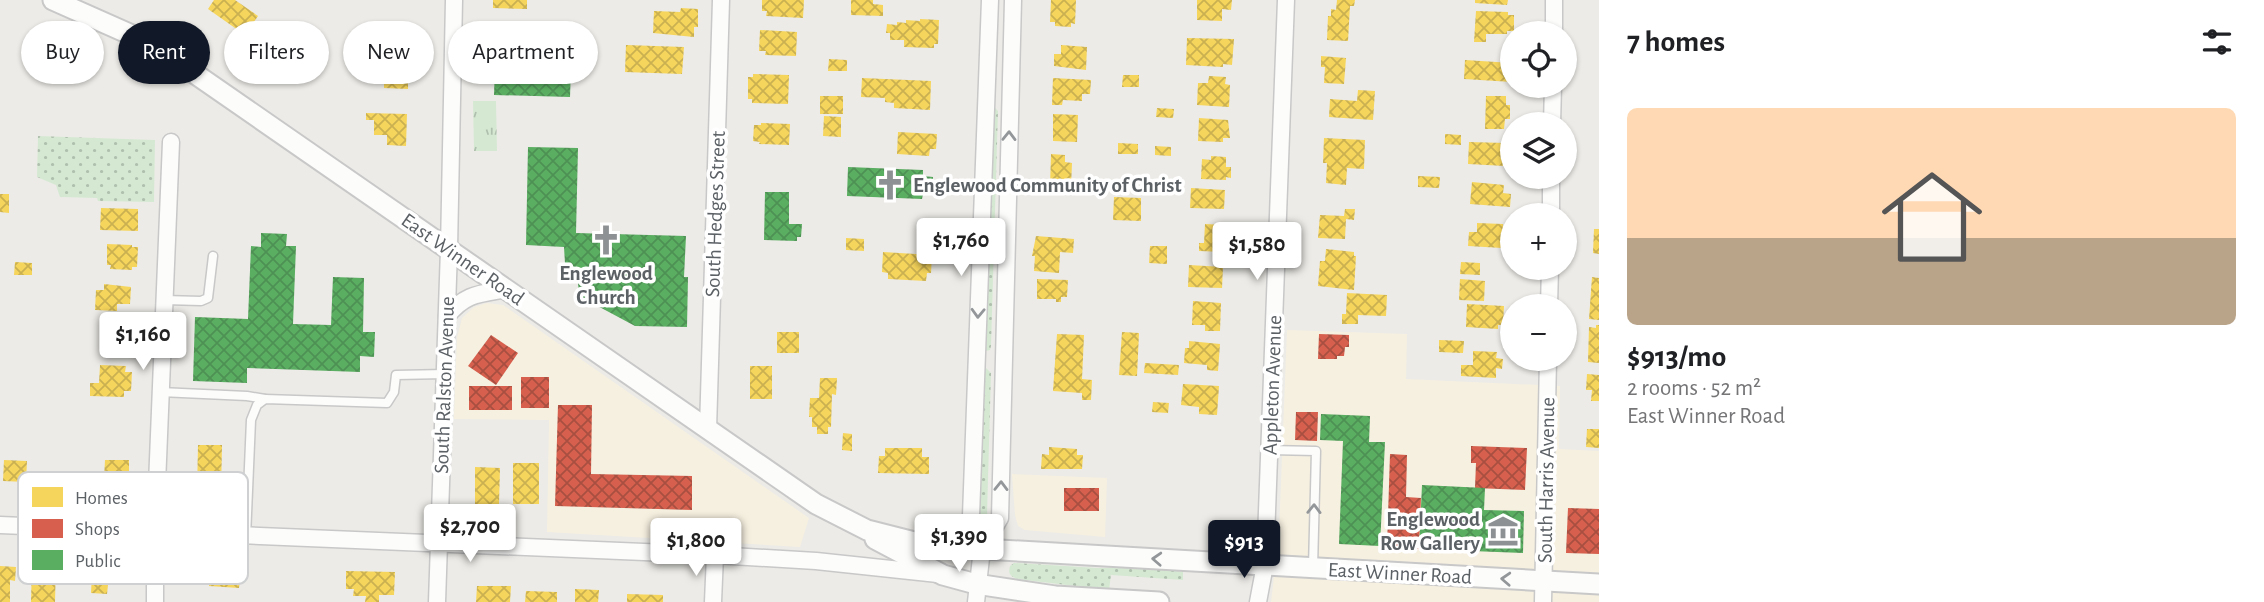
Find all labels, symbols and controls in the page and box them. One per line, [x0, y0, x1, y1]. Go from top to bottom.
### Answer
chip: Buy [21, 21, 104, 84]
chip: Rent [118, 21, 210, 84]
chip: Filters [224, 21, 329, 84]
chip: New [343, 21, 434, 84]
chip: Apartment [448, 21, 598, 84]
map controls [1500, 21, 1577, 371]
button: locate [1500, 21, 1577, 98]
icon: filters [2198, 23, 2236, 61]
text: 7 homes [1627, 27, 1725, 57]
button: layers [1500, 112, 1577, 189]
street label: South Hedges Street [702, 130, 729, 298]
one-way arrow [1002, 130, 1017, 141]
icon: home [1869, 154, 1995, 280]
church icon: Englewood Community of Christ [873, 168, 907, 202]
place label: Englewood Community of Christ [913, 175, 1182, 196]
button: + [1500, 203, 1577, 280]
street label: East Winner Road [398, 209, 528, 309]
pin: $1,760 [904, 218, 1018, 278]
pin: $1,580 [1200, 222, 1314, 282]
church icon: Englewood Church [589, 223, 623, 257]
text: $1,760 [933, 229, 989, 252]
text: $1,580 [1228, 233, 1286, 256]
place label: Englewood Church [559, 263, 653, 308]
button: − [1500, 294, 1577, 371]
street label: South Ralston Avenue [431, 296, 458, 474]
one-way arrow [971, 308, 986, 319]
pin: $1,160 [86, 312, 200, 372]
street label: Appleton Avenue [1260, 315, 1285, 455]
text: $1,160 [115, 323, 171, 346]
text: $913/mo [1627, 342, 1726, 372]
text: 2 rooms · 52 m² [1627, 377, 1761, 400]
street label: South Harris Avenue [1535, 397, 1558, 563]
text: East Winner Road [1627, 405, 1785, 428]
legend [18, 472, 248, 584]
one-way arrow [993, 480, 1008, 491]
text: Homes [75, 489, 128, 508]
pin: $2,700 [413, 504, 527, 564]
one-way arrow [1306, 504, 1322, 514]
place label: Englewood Row Gallery [1380, 509, 1481, 554]
pin: $1,390 [902, 514, 1016, 574]
museum icon: Englewood Row Gallery [1486, 514, 1520, 548]
text: $2,700 [440, 515, 500, 538]
pin: $1,800 [639, 518, 753, 578]
text: Shops [75, 520, 120, 539]
pin: $913 [1203, 520, 1285, 580]
text: $1,390 [931, 525, 987, 548]
text: $1,800 [666, 529, 726, 552]
text: $913 [1224, 531, 1264, 554]
text: Public [75, 552, 121, 571]
one-way arrow [1151, 552, 1162, 567]
street label: East Winner Road [1327, 559, 1473, 588]
one-way arrow [1501, 572, 1512, 587]

